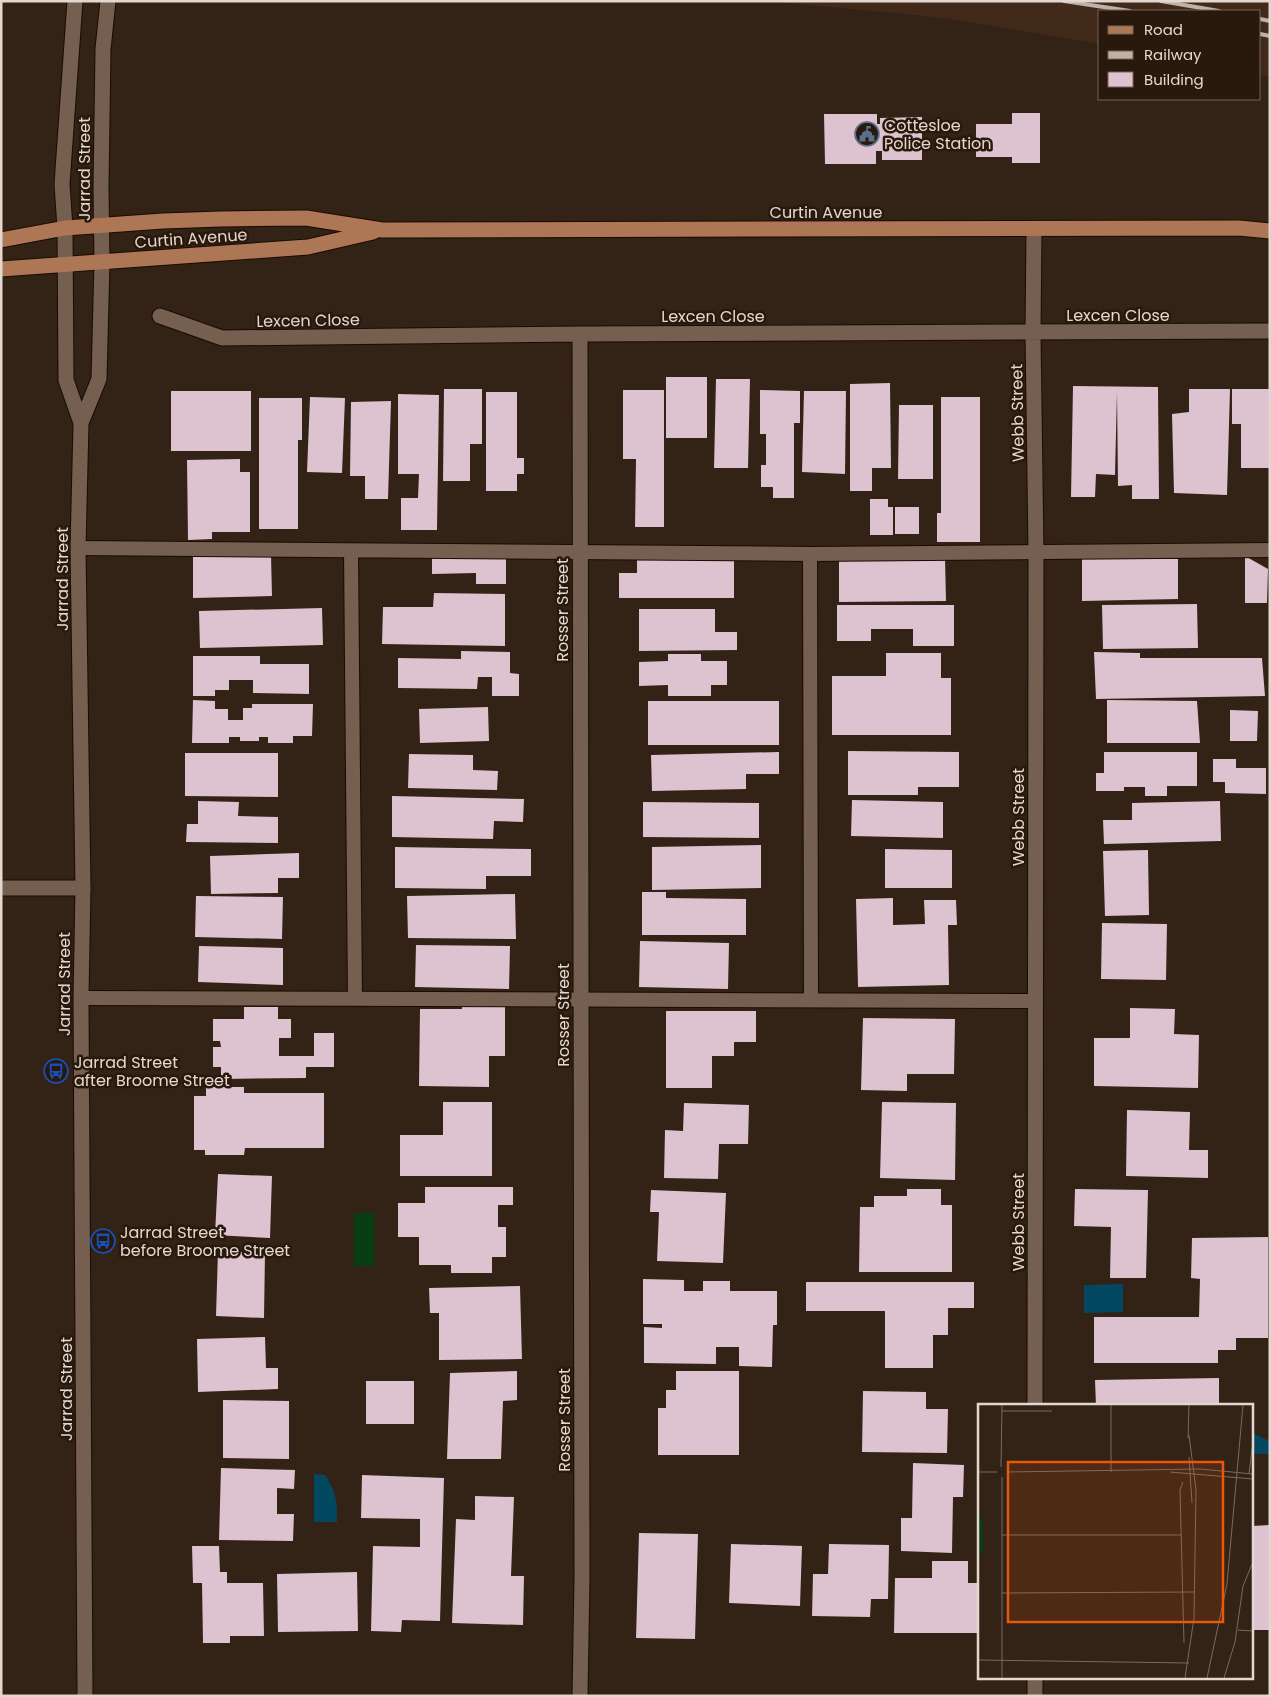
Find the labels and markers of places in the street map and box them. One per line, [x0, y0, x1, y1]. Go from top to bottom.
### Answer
place label: Cottesloe Police Station [884, 114, 992, 155]
public building icon: Cottesloe Police Station [854, 121, 880, 147]
place label: Jarrad Street after Broome Street [74, 1051, 230, 1092]
bus stop icon: Jarrad Street after Broome Street [43, 1058, 69, 1084]
place label: Jarrad Street before Broome Street [120, 1221, 290, 1262]
bus stop icon: Jarrad Street before Broome Street [90, 1228, 116, 1254]

